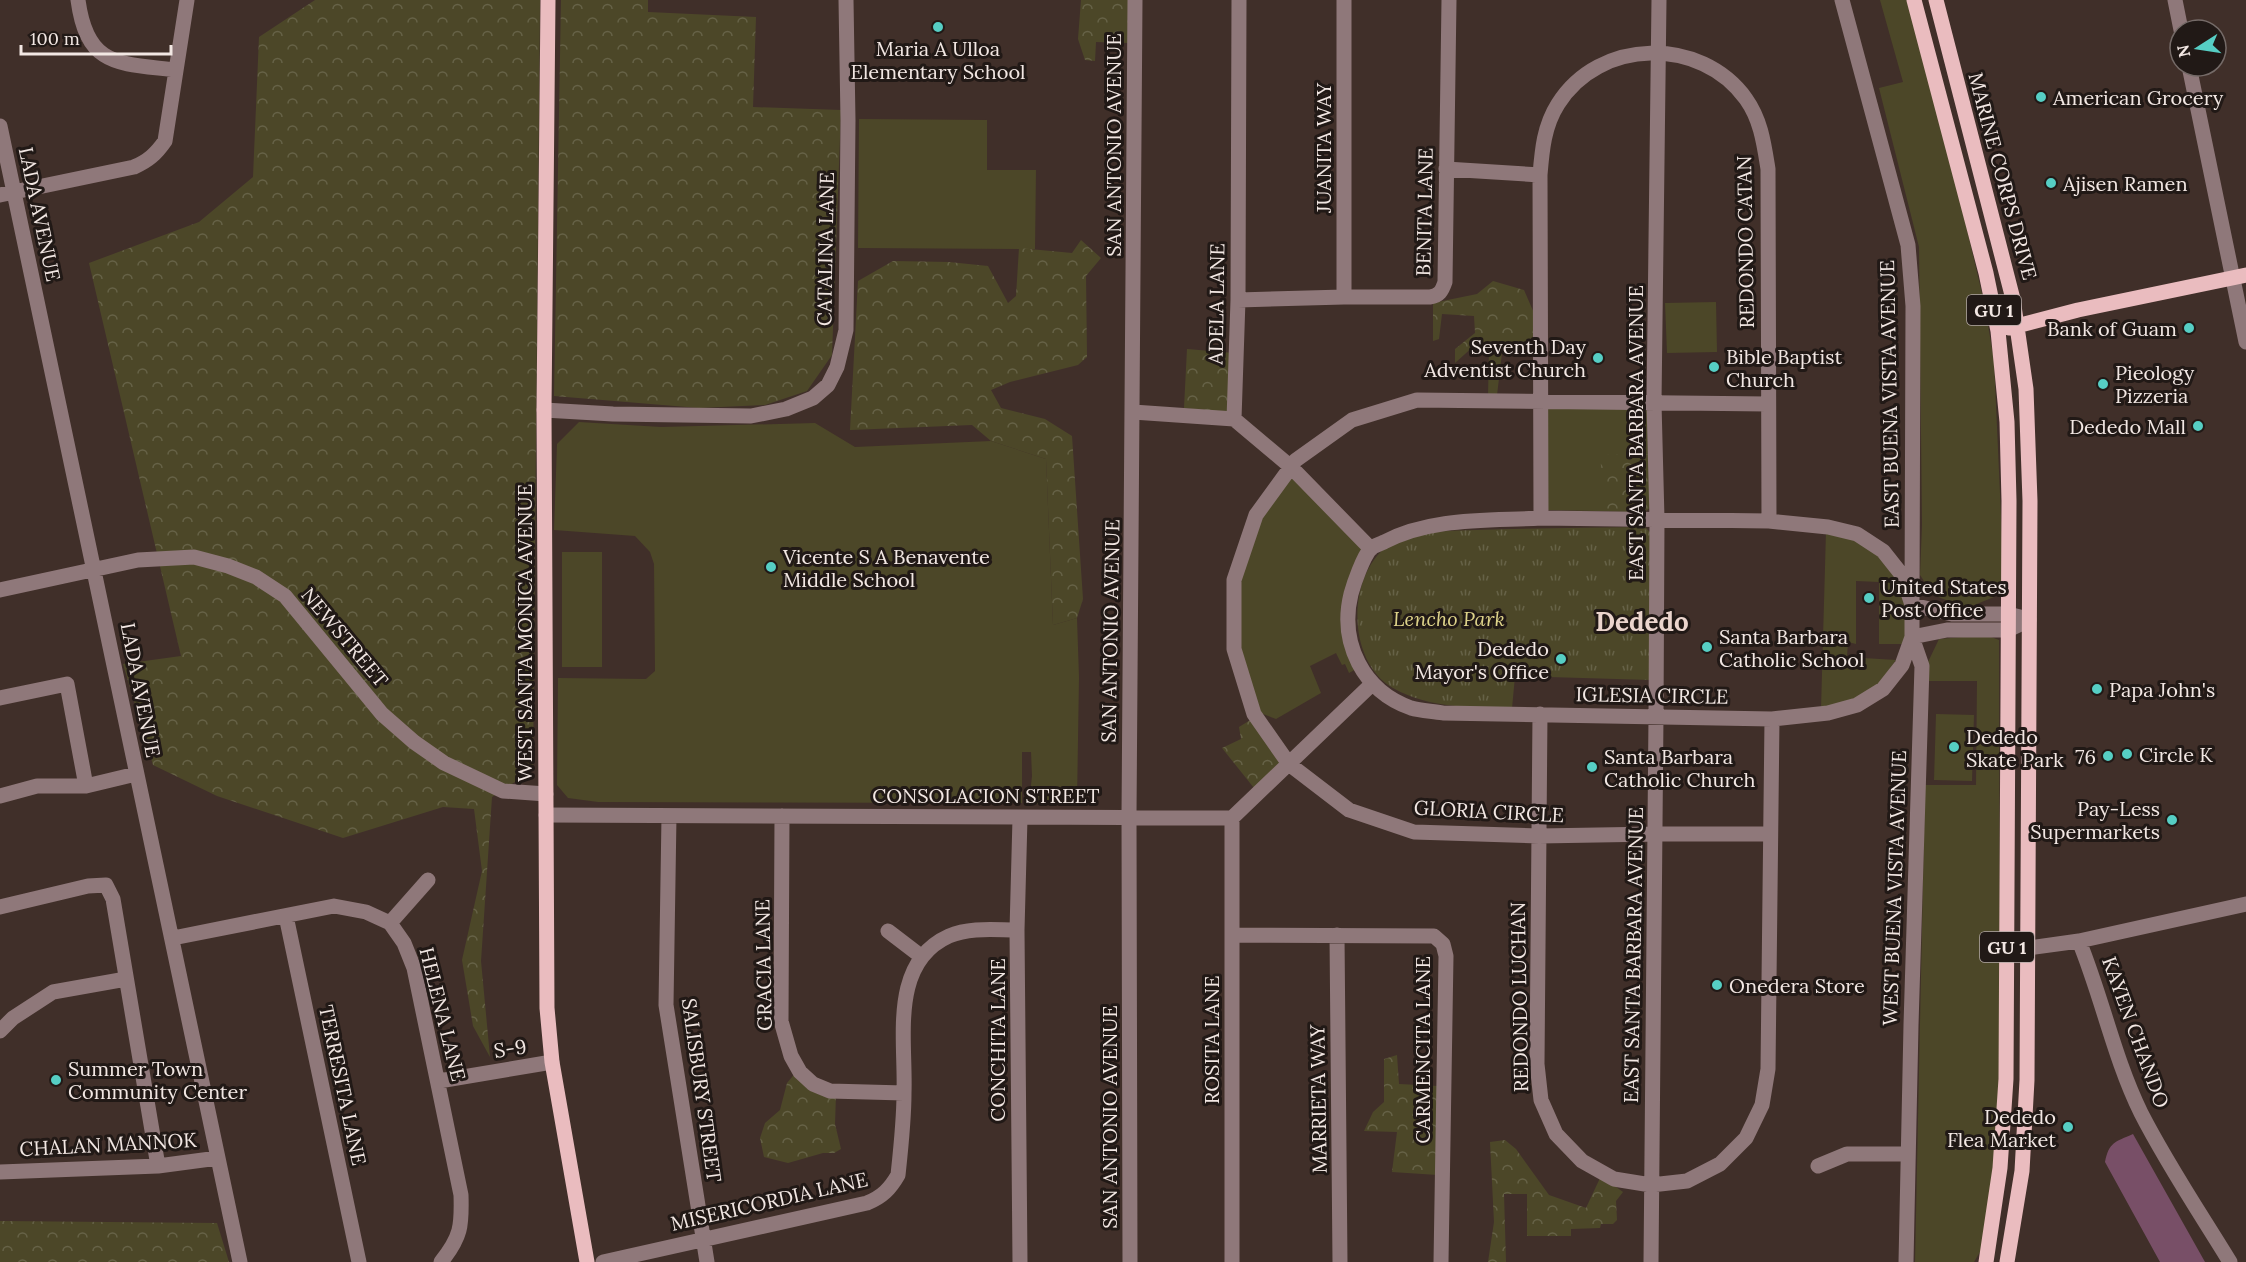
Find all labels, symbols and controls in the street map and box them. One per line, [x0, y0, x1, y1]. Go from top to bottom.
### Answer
scale bar [21, 18, 171, 56]
north arrow [2168, 18, 2228, 78]
marker: Maria A Ulloa Elementary School [931, 20, 945, 34]
text: 100 m [30, 27, 80, 50]
street label: SAN ANTONIO AVENUE [1101, 33, 1126, 257]
place label: Maria A Ulloa Elementary School [850, 36, 1026, 84]
text: N [2172, 43, 2194, 59]
street label: MARINE CORPS DRIVE [1963, 70, 2043, 282]
street label: JUANITA WAY [1311, 83, 1336, 214]
place label: American Grocery [2052, 85, 2224, 110]
marker: American Grocery [2034, 90, 2048, 104]
street label: LADA AVENUE [14, 145, 66, 283]
street label: BENITA LANE [1410, 147, 1438, 277]
street label: REDONDO CATAN [1731, 155, 1759, 329]
place label: Ajisen Ramen [2062, 171, 2188, 196]
street label: CATALINA LANE [811, 172, 839, 326]
marker: Ajisen Ramen [2044, 176, 2058, 190]
street label: ADELA LANE [1202, 243, 1230, 366]
street label: EAST BUENA VISTA AVENUE [1874, 260, 1904, 528]
street label: EAST SANTA BARBARA AVENUE [1623, 285, 1648, 581]
road number: GU 1 [1967, 295, 2021, 325]
place label: Bank of Guam [2047, 316, 2177, 341]
marker: Bank of Guam [2182, 321, 2196, 335]
place label: Seventh Day Adventist Church [1423, 334, 1586, 382]
place label: Bible Baptist Church [1726, 344, 1842, 392]
marker: Seventh Day Adventist Church [1591, 351, 1605, 365]
marker: Bible Baptist Church [1707, 360, 1721, 374]
place label: Pieology Pizzeria [2115, 360, 2195, 408]
marker: Pieology Pizzeria [2096, 377, 2110, 391]
place label: Dededo Mall [2069, 414, 2186, 439]
marker: Dededo Mall [2191, 419, 2205, 433]
street label: WEST SANTA MONICA AVENUE [512, 484, 537, 782]
street label: SAN ANTONIO AVENUE [1096, 519, 1124, 743]
place label: Vicente S A Benavente Middle School [782, 544, 990, 592]
marker: Vicente S A Benavente Middle School [764, 560, 778, 574]
place label: United States Post Office [1881, 574, 2007, 622]
street label: NEWSTREET [296, 582, 394, 692]
marker: United States Post Office [1862, 591, 1876, 605]
district label: Dededo [1595, 605, 1689, 638]
park label: Lencho Park [1393, 606, 1505, 631]
street label: LADA AVENUE [116, 620, 166, 760]
place label: Santa Barbara Catholic School [1719, 624, 1864, 672]
place label: Dededo Mayor's Office [1414, 636, 1549, 684]
marker: Santa Barbara Catholic School [1700, 640, 1714, 654]
marker: Dededo Mayor's Office [1554, 652, 1568, 666]
place label: Papa John's [2109, 677, 2215, 702]
street label: IGLESIA CIRCLE [1575, 681, 1729, 709]
marker: Papa John's [2090, 682, 2104, 696]
place label: Dededo Skate Park [1966, 724, 2064, 772]
marker: Dededo Skate Park [1947, 740, 1961, 754]
place label: Circle K [2139, 742, 2213, 767]
place label: Santa Barbara Catholic Church [1604, 744, 1756, 792]
place label: 76 [2075, 744, 2096, 769]
marker: Circle K [2120, 747, 2134, 761]
marker: 76 [2101, 749, 2115, 763]
street label: WEST BUENA VISTA AVENUE [1877, 750, 1911, 1026]
marker: Santa Barbara Catholic Church [1585, 760, 1599, 774]
street label: CONSOLACION STREET [872, 783, 1100, 808]
street label: GLORIA CIRCLE [1413, 795, 1565, 827]
place label: Pay-Less Supermarkets [2030, 796, 2160, 844]
street label: EAST SANTA BARBARA AVENUE [1618, 807, 1648, 1103]
marker: Pay-Less Supermarkets [2165, 813, 2179, 827]
street label: GRACIA LANE [749, 899, 777, 1031]
street label: REDONDO LUCHAN [1505, 902, 1533, 1092]
road number: GU 1 [1980, 932, 2034, 962]
street label: HELENA LANE [414, 944, 472, 1084]
street label: KAYEN CHANDO [2097, 953, 2175, 1111]
street label: CARMENCITA LANE [1410, 956, 1435, 1144]
street label: CONCHITA LANE [985, 958, 1010, 1122]
place label: Onedera Store [1729, 973, 1865, 998]
street label: ROSITA LANE [1199, 976, 1224, 1104]
marker: Onedera Store [1710, 978, 1724, 992]
street label: SALISBURY STREET [677, 996, 727, 1184]
street label: TERRESITA LANE [314, 1003, 372, 1167]
street label: SAN ANTONIO AVENUE [1097, 1005, 1122, 1229]
street label: MARRIETA WAY [1304, 1024, 1332, 1174]
street label: S-9 [492, 1033, 528, 1063]
place label: Summer Town Community Center [68, 1056, 247, 1104]
marker: Summer Town Community Center [49, 1073, 63, 1087]
place label: Dededo Flea Market [1947, 1104, 2056, 1152]
marker: Dededo Flea Market [2061, 1120, 2075, 1134]
street label: CHALAN MANNOK [19, 1127, 198, 1161]
street label: MISERICORDIA LANE [668, 1166, 870, 1236]

